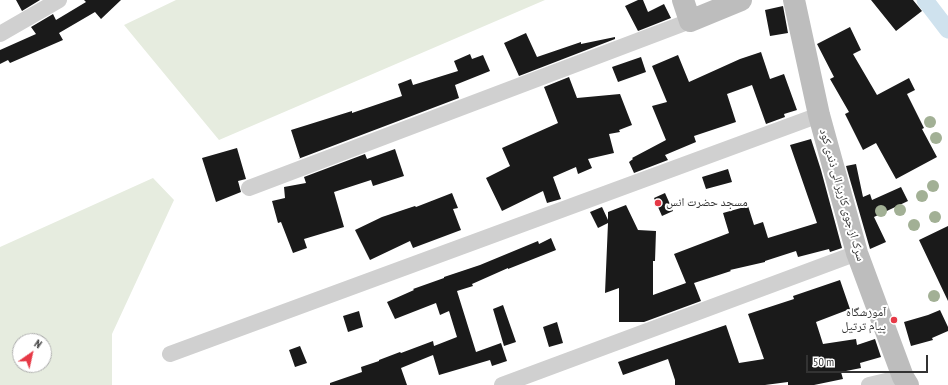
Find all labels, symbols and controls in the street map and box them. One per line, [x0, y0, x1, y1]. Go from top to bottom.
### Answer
street label: سرک از جوی کاریز الی ذندی کود [816, 127, 868, 263]
place label: مسجد حضرت انس [666, 196, 748, 210]
marker: مسجد حضرت انس [653, 198, 663, 208]
place label: آموزشگاه پیام ترتیل [842, 306, 886, 334]
marker: آموزشگاه پیام ترتیل [889, 315, 899, 325]
north arrow [12, 333, 52, 373]
text: N [32, 336, 45, 351]
scale bar [808, 347, 930, 373]
text: 50 m [813, 354, 834, 369]

